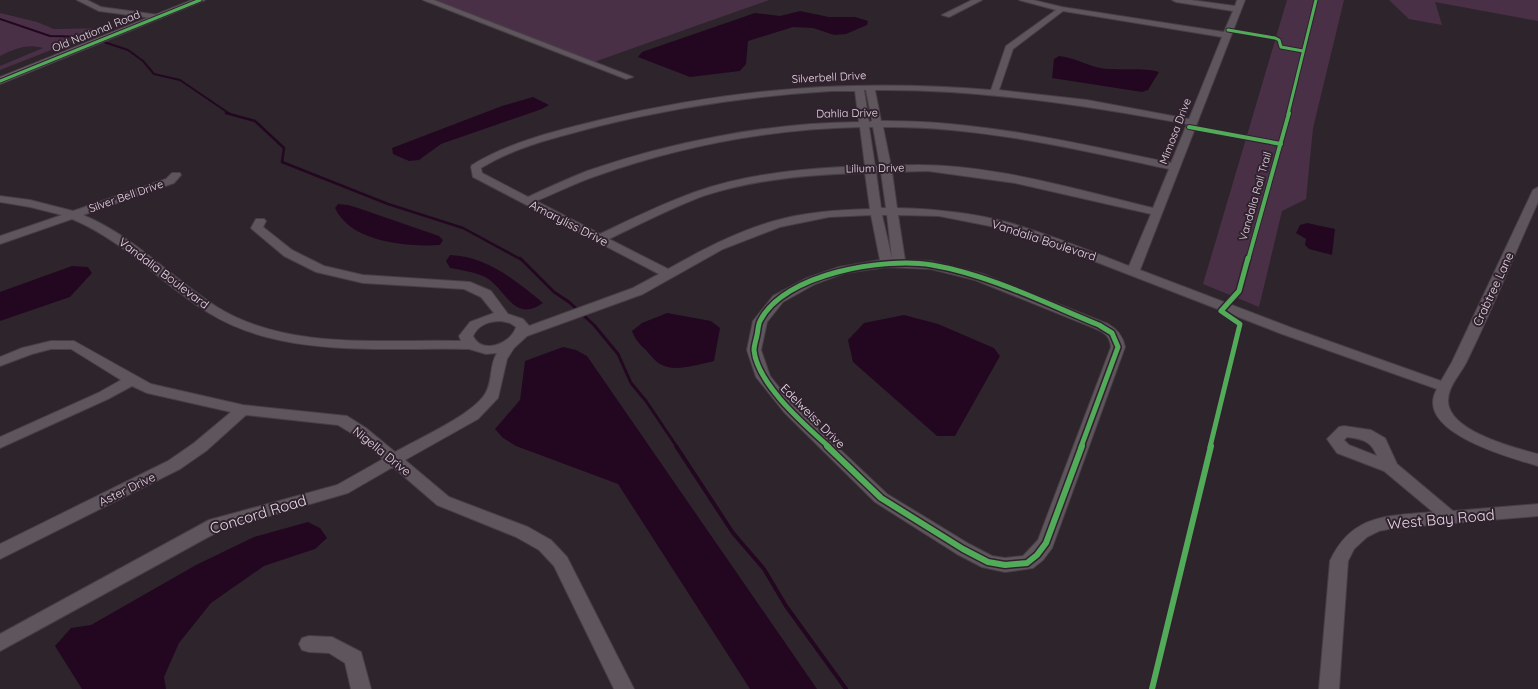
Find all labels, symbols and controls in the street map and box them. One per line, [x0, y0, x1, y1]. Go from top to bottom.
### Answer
street label: Old National Road [50, 7, 142, 55]
street label: Silverbell Drive [791, 68, 867, 86]
street label: Mimosa Drive [1156, 96, 1194, 166]
street label: Dahlia Drive [816, 105, 878, 121]
street label: Vandalia Rail Trail [1236, 150, 1274, 242]
street label: Lilium Drive [845, 160, 905, 176]
street label: Silver Bell Drive [87, 177, 165, 215]
street label: Amaryliss Drive [527, 197, 611, 249]
street label: Vandalia Boulevard [990, 216, 1098, 264]
street label: Vandalia Boulevard [116, 234, 212, 312]
street label: Crabtree Lane [1469, 250, 1517, 328]
street label: Edelweiss Drive [778, 381, 849, 452]
street label: Nigella Drive [350, 423, 414, 479]
street label: Aster Drive [96, 469, 158, 509]
street label: Concord Road [207, 490, 309, 538]
street label: West Bay Road [1387, 505, 1495, 533]

